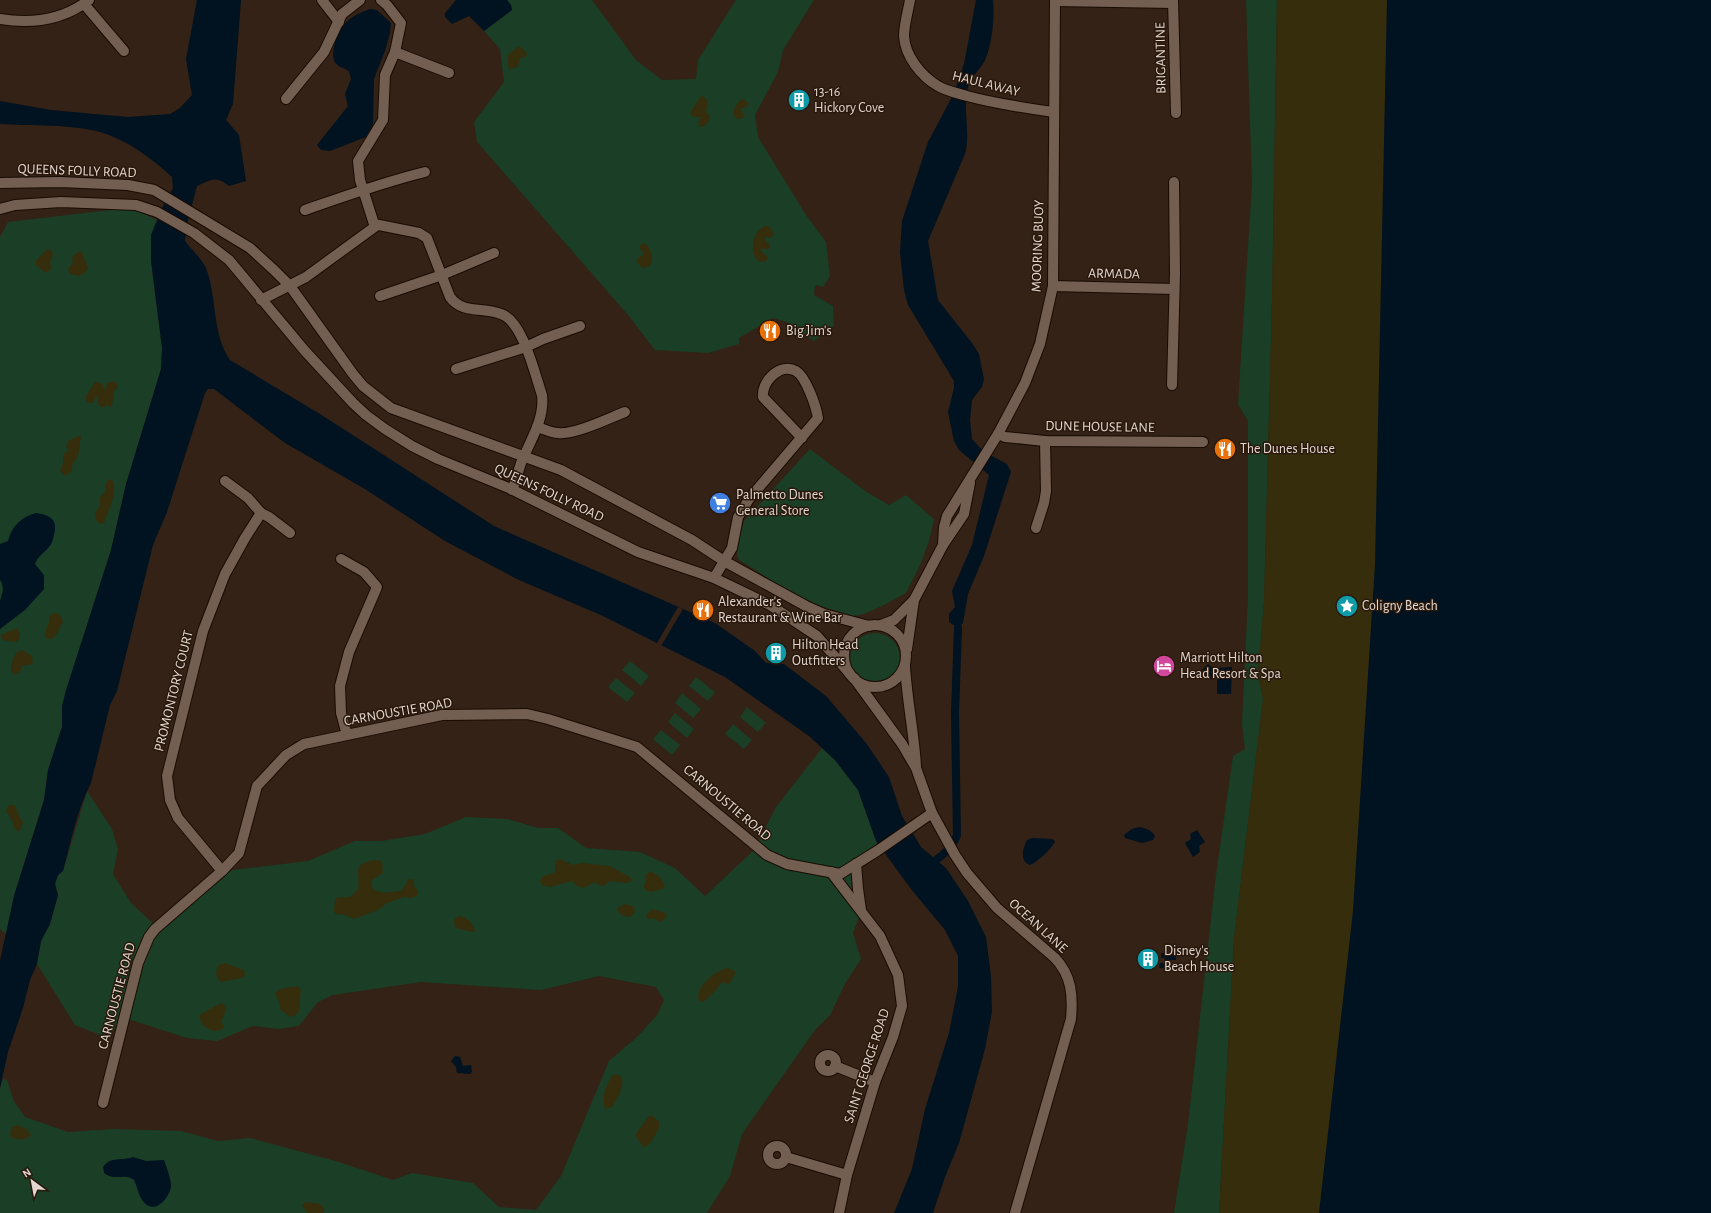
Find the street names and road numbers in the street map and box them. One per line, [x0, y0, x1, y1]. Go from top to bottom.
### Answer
street label: BRIGANTINE [1153, 22, 1169, 94]
street label: HAUL AWAY [951, 69, 1022, 99]
street label: QUEENS FOLLY ROAD [17, 162, 137, 180]
street label: MOORING BUOY [1029, 199, 1047, 292]
street label: ARMADA [1088, 267, 1140, 281]
street label: DUNE HOUSE LANE [1045, 419, 1155, 435]
street label: QUEENS FOLLY ROAD [492, 462, 606, 524]
street label: PROMONTORY COURT [152, 629, 196, 753]
street label: CARNOUSTIE ROAD [343, 696, 453, 728]
street label: CARNOUSTIE ROAD [681, 762, 773, 844]
street label: OCEAN LANE [1006, 896, 1070, 956]
street label: CARNOUSTIE ROAD [96, 941, 138, 1051]
street label: SAINT GEORGE ROAD [842, 1007, 892, 1125]

